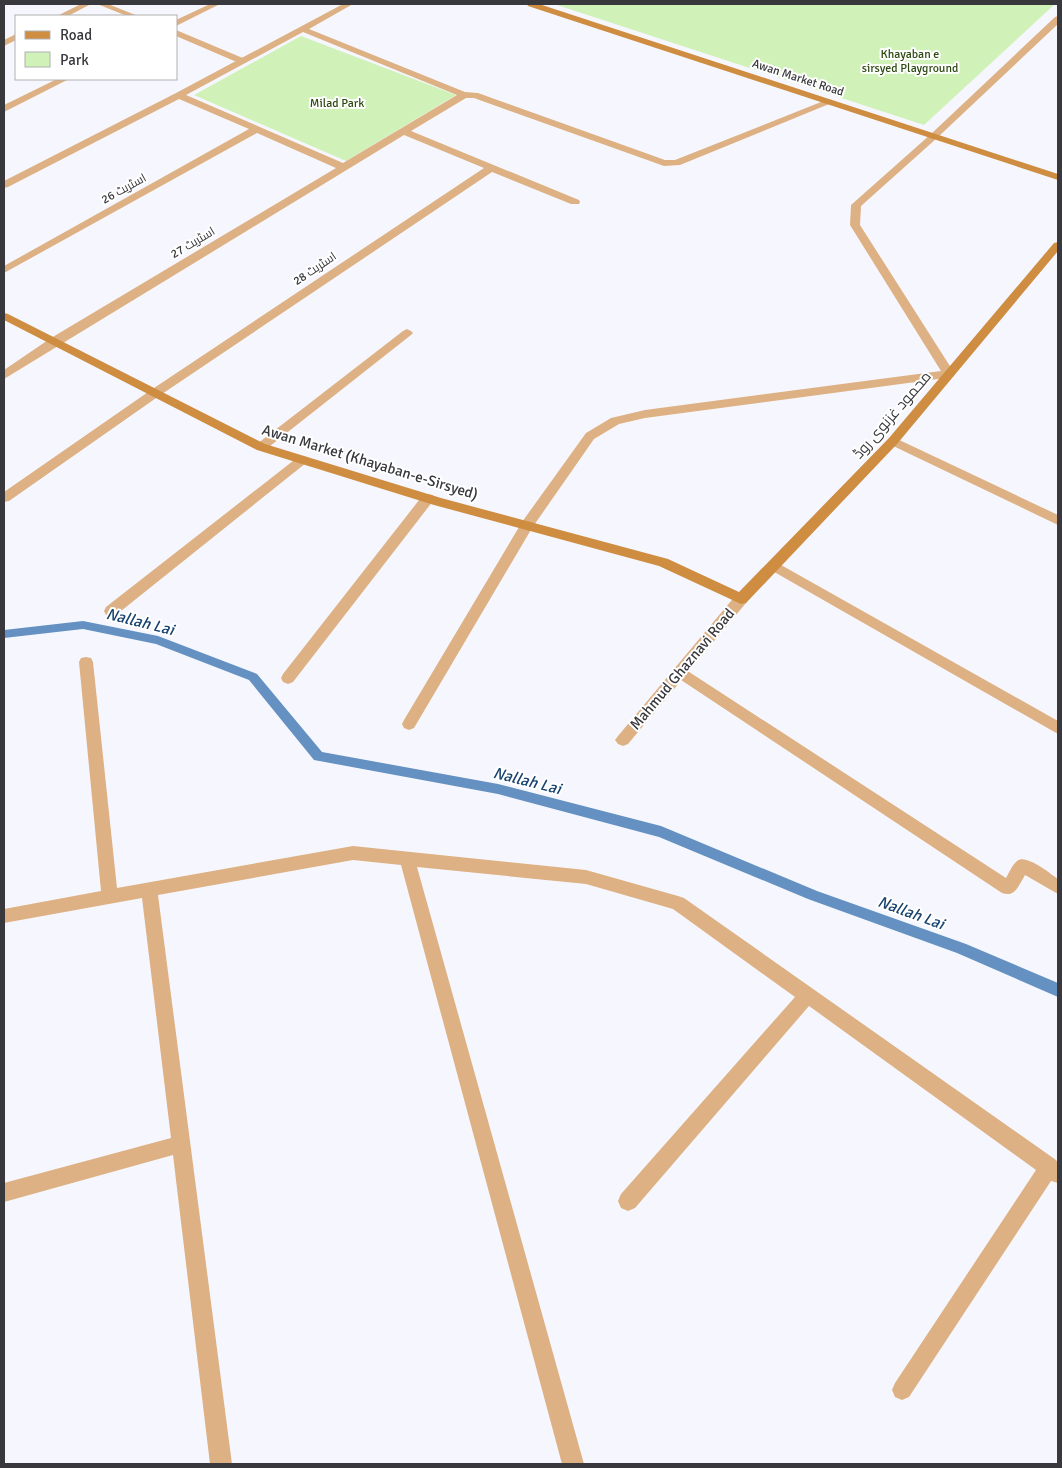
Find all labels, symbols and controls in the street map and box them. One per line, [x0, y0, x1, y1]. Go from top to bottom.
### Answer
legend [15, 15, 178, 80]
text: Road [60, 26, 92, 44]
park label: Khayaban e sirsyed Playground [862, 47, 958, 76]
text: Park [60, 51, 89, 69]
street label: Awan Market Road [750, 56, 846, 100]
park label: Milad Park [310, 96, 364, 111]
street label: اسٹریٹ 26 [99, 171, 149, 207]
street label: اسٹریٹ 27 [168, 224, 218, 262]
street label: اسٹریٹ 28 [291, 249, 339, 289]
street label: محمود غزنوی روڈ [849, 368, 936, 463]
street label: Awan Market (Khayaban-e-Sirsyed) [260, 421, 480, 503]
water label: Nallah Lai [104, 604, 178, 640]
street label: Mahmud Ghaznavi Road [626, 605, 738, 733]
water label: Nallah Lai [491, 763, 565, 799]
water label: Nallah Lai [875, 892, 949, 935]

